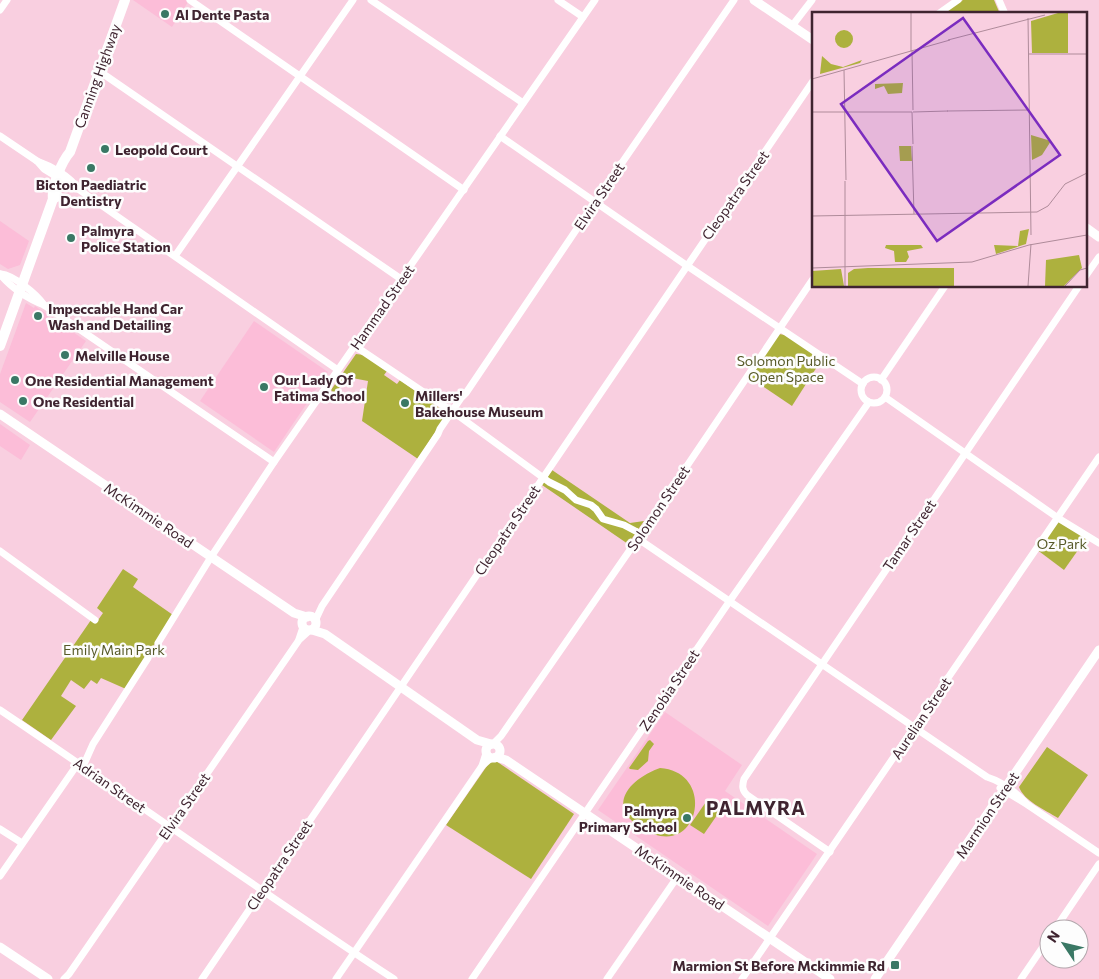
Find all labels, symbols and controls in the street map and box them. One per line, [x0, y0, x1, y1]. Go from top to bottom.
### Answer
place label: Al Dente Pasta [175, 6, 269, 23]
marker: Al Dente Pasta [159, 8, 171, 20]
inset map [812, 12, 1086, 288]
street label: Canning Highway [70, 21, 124, 131]
place label: Leopold Court [115, 141, 208, 158]
marker: Leopold Court [99, 143, 111, 155]
street label: Cleopatra Street [698, 147, 772, 243]
street label: Elvira Street [570, 159, 628, 233]
marker: Bicton Paediatric Dentistry [85, 162, 97, 174]
place label: Bicton Paediatric Dentistry [36, 176, 147, 209]
place label: Palmyra Police Station [81, 222, 171, 255]
marker: Palmyra Police Station [65, 232, 77, 244]
street label: Hammad Street [346, 261, 418, 353]
place label: Impeccable Hand Car Wash and Detailing [48, 300, 183, 333]
marker: Impeccable Hand Car Wash and Detailing [32, 310, 44, 322]
place label: Melville House [75, 347, 170, 364]
marker: Melville House [59, 349, 71, 361]
park label: Solomon Public Open Space [737, 352, 835, 385]
place label: Our Lady Of Fatima School [274, 371, 365, 404]
place label: One Residential Management [25, 372, 214, 389]
marker: One Residential Management [9, 374, 21, 386]
marker: Our Lady Of Fatima School [258, 381, 270, 393]
place label: Millers' Bakehouse Museum [415, 387, 543, 420]
place label: One Residential [33, 393, 134, 410]
marker: One Residential [17, 395, 29, 407]
marker: Millers' Bakehouse Museum [399, 397, 411, 409]
street label: Solomon Street [623, 462, 693, 554]
street label: McKimmie Road [101, 479, 197, 551]
street label: Cleopatra Street [471, 481, 544, 578]
street label: Tamar Street [879, 496, 939, 574]
park label: Oz Park [1037, 535, 1088, 552]
park label: Emily Main Park [63, 641, 165, 658]
street label: Zenobia Street [635, 646, 703, 734]
street label: Aurelian Street [887, 674, 955, 762]
street label: Adrian Street [71, 754, 150, 816]
street label: Marmion Street [952, 768, 1022, 861]
street label: Elvira Street [155, 769, 213, 843]
district label: PALMYRA [706, 796, 806, 819]
place label: Palmyra Primary School [579, 802, 677, 835]
marker: Palmyra Primary School [681, 812, 693, 824]
street label: Cleopatra Street [243, 816, 316, 913]
street label: McKimmie Road [632, 841, 728, 913]
north arrow [1039, 919, 1089, 969]
text: N [1043, 927, 1063, 945]
place label: Marmion St Before Mckimmie Rd [672, 957, 885, 974]
marker: Marmion St Before Mckimmie Rd [889, 959, 901, 971]

